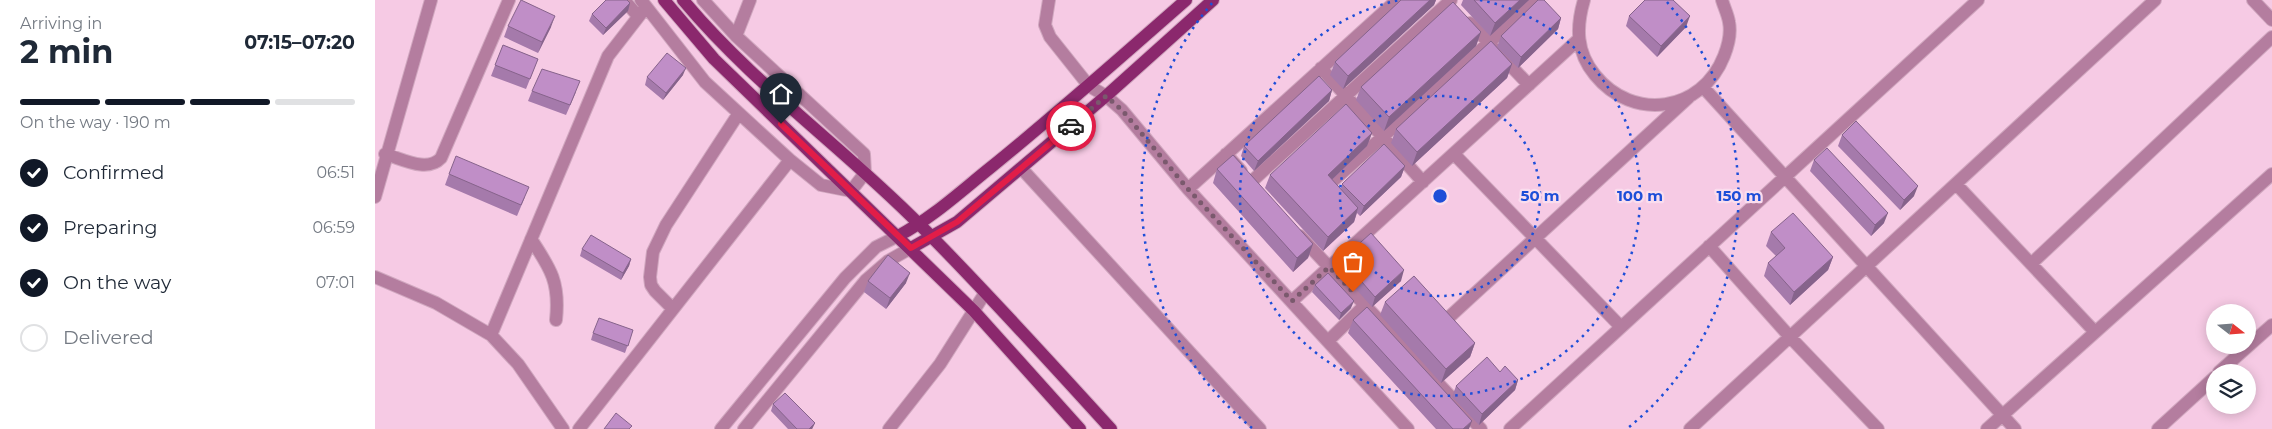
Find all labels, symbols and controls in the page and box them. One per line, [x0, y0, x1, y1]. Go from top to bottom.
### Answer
text: Arriving in [20, 14, 102, 33]
text: 07:15–07:20 [244, 31, 355, 54]
text: 2 min [20, 32, 113, 71]
pin [760, 73, 802, 124]
icon: home [767, 80, 795, 108]
courier [1046, 101, 1096, 151]
icon: car [1057, 112, 1085, 140]
text: On the way · 190 m [20, 113, 171, 132]
icon: check [20, 159, 48, 187]
text: Confirmed [63, 161, 164, 184]
text: 06:51 [316, 163, 355, 182]
text: 50 m [1520, 186, 1560, 205]
text: 100 m [1617, 186, 1663, 205]
text: 150 m [1717, 186, 1761, 205]
centre of rings [1431, 187, 1449, 205]
icon: check [20, 214, 48, 242]
text: Preparing [63, 216, 158, 239]
text: 06:59 [312, 218, 355, 237]
pin [1332, 241, 1374, 292]
icon: bag [1339, 248, 1367, 276]
icon: check [20, 269, 48, 297]
text: On the way [63, 271, 171, 294]
text: 07:01 [316, 273, 355, 292]
north arrow [2206, 304, 2256, 354]
map controls [2206, 304, 2256, 414]
text: Delivered [63, 326, 154, 349]
button: layers [2206, 364, 2256, 414]

